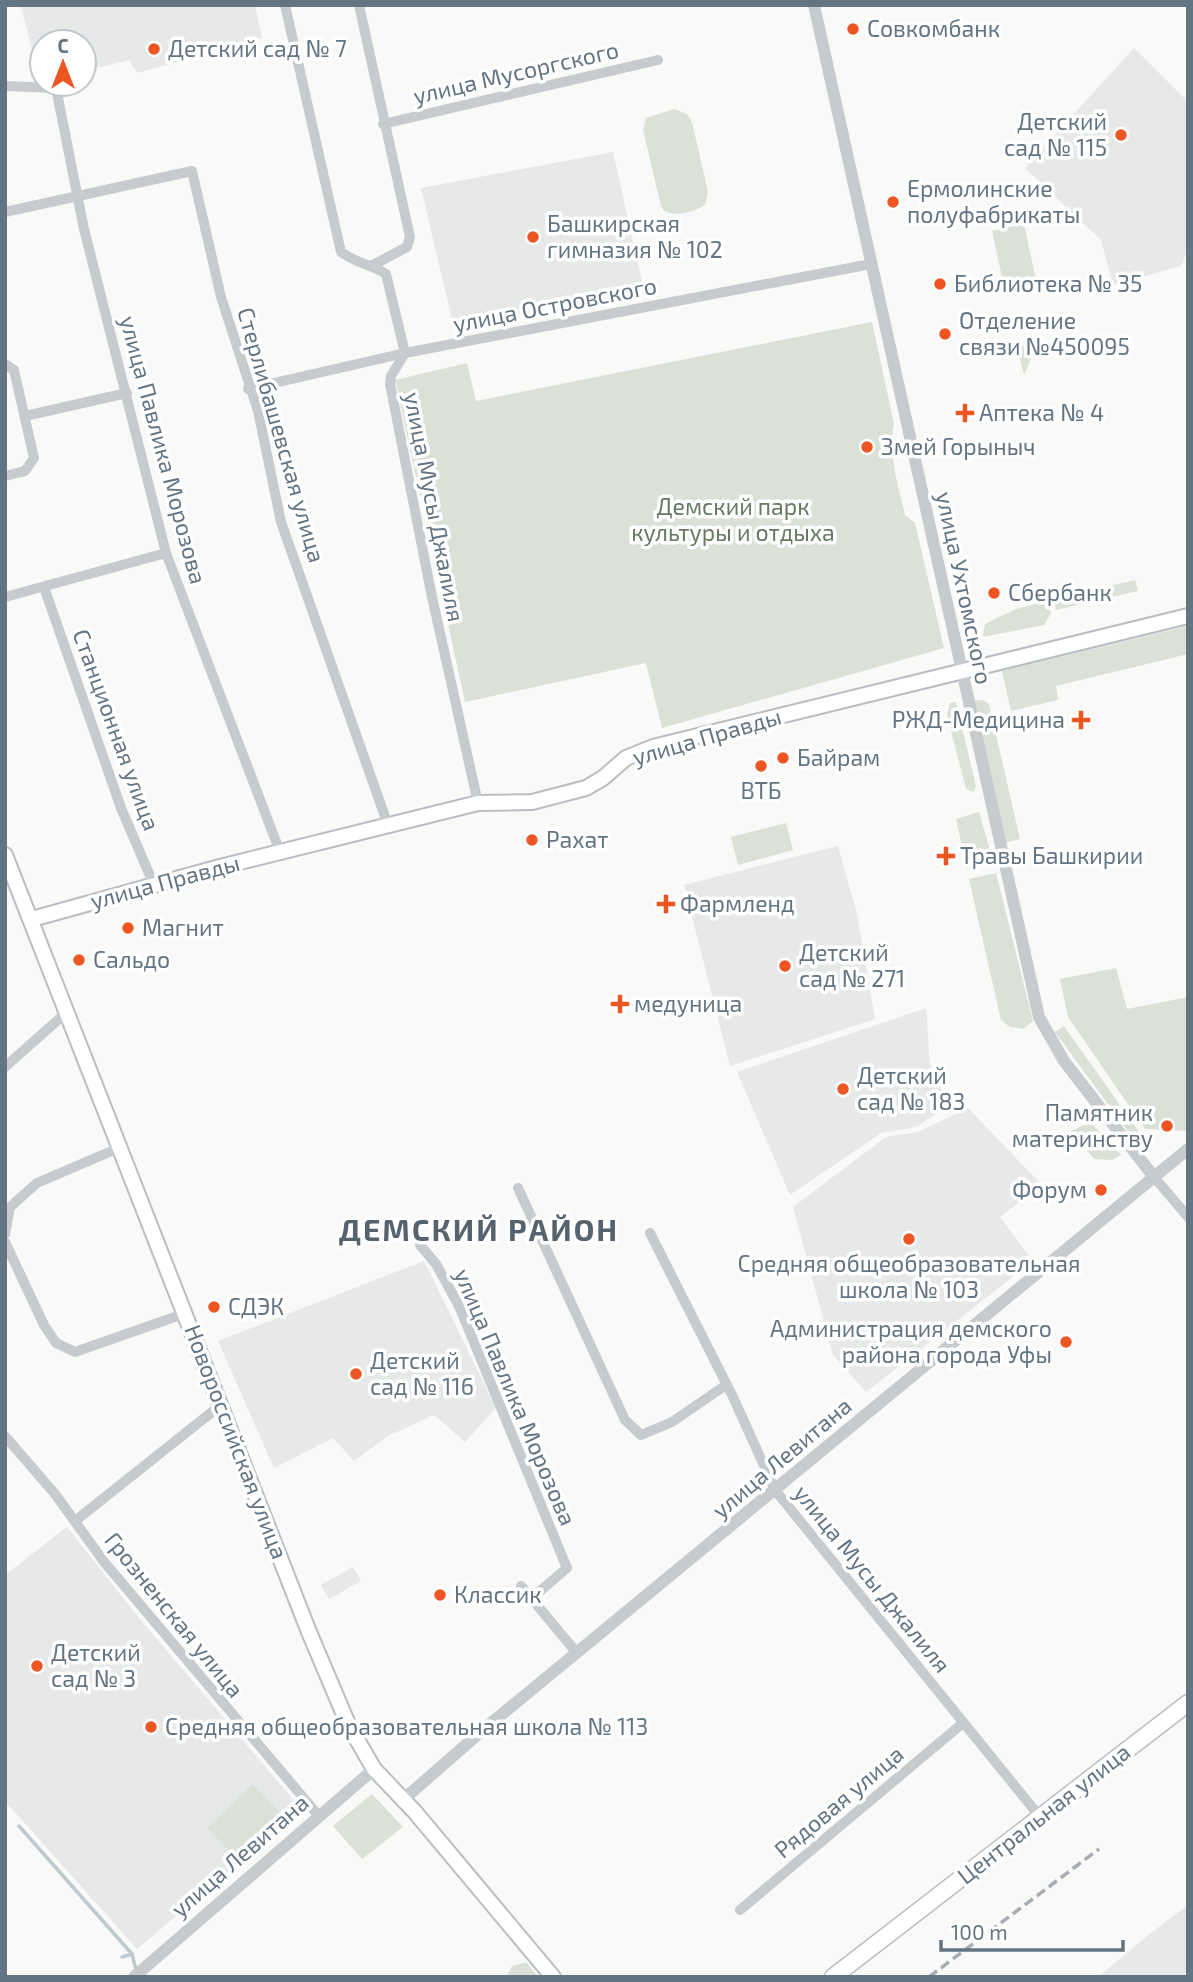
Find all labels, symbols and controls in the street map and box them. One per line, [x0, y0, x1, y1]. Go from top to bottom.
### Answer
place label: Совкомбанк [867, 14, 1000, 42]
marker: Совкомбанк [845, 21, 861, 37]
north arrow [28, 28, 98, 98]
text: С [57, 34, 69, 57]
place label: Детский сад № 7 [168, 34, 347, 62]
street label: улица Мусоргского [410, 35, 621, 110]
marker: Детский сад № 7 [146, 41, 162, 57]
place label: Детский сад № 115 [1004, 107, 1107, 161]
marker: Детский сад № 115 [1113, 127, 1129, 143]
place label: Ермолинские полуфабрикаты [907, 174, 1080, 229]
marker: Ермолинские полуфабрикаты [885, 194, 901, 210]
place label: Башкирская гимназия № 102 [547, 209, 723, 263]
marker: Башкирская гимназия № 102 [525, 229, 541, 245]
place label: Библиотека № 35 [954, 269, 1142, 297]
street label: улица Островского [451, 271, 659, 338]
marker: Библиотека № 35 [932, 276, 948, 292]
street label: Стерлибашевская улица [231, 304, 332, 566]
place label: Отделение связи №450095 [959, 306, 1130, 360]
street label: улица Павлика Морозова [114, 313, 213, 587]
marker: Отделение связи №450095 [937, 326, 953, 342]
street label: улица Мусы Джалиля [398, 390, 471, 624]
place label: Аптека № 4 [979, 398, 1104, 426]
marker: Аптека № 4 [957, 405, 973, 421]
place label: Змей Горыныч [881, 432, 1035, 460]
marker: Змей Горыныч [859, 439, 875, 455]
street label: улица Ухтомского [930, 489, 999, 687]
park label: Демский парк культуры и отдыха [631, 492, 835, 547]
place label: Сбербанк [1008, 578, 1112, 606]
marker: Сбербанк [986, 585, 1002, 601]
street label: Станционная улица [67, 625, 166, 834]
street label: улица Правды [629, 701, 785, 772]
place label: РЖД-Медицина [892, 705, 1065, 733]
marker: РЖД-Медицина [1071, 710, 1091, 730]
place label: Байрам [797, 743, 880, 771]
marker: Байрам [775, 750, 791, 766]
marker: ВТБ [753, 758, 769, 774]
place label: ВТБ [740, 776, 782, 804]
place label: Рахат [546, 825, 608, 853]
marker: Рахат [524, 832, 540, 848]
place label: Травы Башкирии [960, 841, 1143, 869]
street label: улица Правды [87, 848, 243, 915]
marker: Травы Башкирии [938, 848, 954, 864]
place label: Фармленд [680, 889, 794, 917]
marker: Фармленд [658, 896, 674, 912]
place label: Магнит [142, 913, 224, 941]
marker: Магнит [120, 920, 136, 936]
place label: Детский сад № 271 [799, 938, 905, 992]
place label: Сальдо [93, 945, 170, 973]
marker: Сальдо [71, 952, 87, 968]
marker: Детский сад № 271 [777, 958, 793, 974]
place label: медуница [634, 989, 742, 1018]
marker: медуница [612, 996, 628, 1012]
place label: Детский сад № 183 [857, 1061, 965, 1115]
marker: Детский сад № 183 [835, 1081, 851, 1097]
place label: Памятник материнству [1012, 1098, 1153, 1153]
marker: Памятник материнству [1159, 1118, 1175, 1134]
place label: Форум [1012, 1175, 1087, 1204]
marker: Форум [1093, 1182, 1109, 1198]
district label: ДЕМСКИЙ РАЙОН [339, 1211, 619, 1247]
marker: Средняя общеобразовательная школа № 103 [901, 1231, 917, 1247]
place label: Средняя общеобразовательная школа № 103 [738, 1249, 1080, 1303]
street label: улица Павлика Морозова [448, 1264, 583, 1530]
place label: СДЭК [228, 1292, 284, 1320]
marker: СДЭК [206, 1299, 222, 1315]
place label: Администрация демского района города Уфы [770, 1314, 1052, 1368]
street label: Новороссийская улица [178, 1321, 295, 1563]
marker: Администрация демского района города Уфы [1058, 1334, 1074, 1350]
place label: Детский сад № 116 [370, 1346, 474, 1400]
marker: Детский сад № 116 [348, 1366, 364, 1382]
street label: улица Левитана [706, 1391, 857, 1524]
street label: улица Мусы Джалиля [788, 1479, 957, 1678]
street label: Грозненская улица [99, 1526, 250, 1703]
place label: Классик [454, 1580, 542, 1608]
marker: Классик [432, 1587, 448, 1603]
place label: Детский сад № 3 [51, 1638, 141, 1692]
marker: Детский сад № 3 [29, 1658, 45, 1674]
place label: Средняя общеобразовательная школа № 113 [165, 1712, 648, 1740]
marker: Средняя общеобразовательная школа № 113 [143, 1719, 159, 1735]
street label: Центральная улица [951, 1737, 1136, 1890]
street label: Рядовая улица [768, 1739, 909, 1864]
street label: улица Левитана [165, 1788, 314, 1923]
scale bar [941, 1909, 1123, 1953]
text: 100 m [951, 1919, 1008, 1944]

